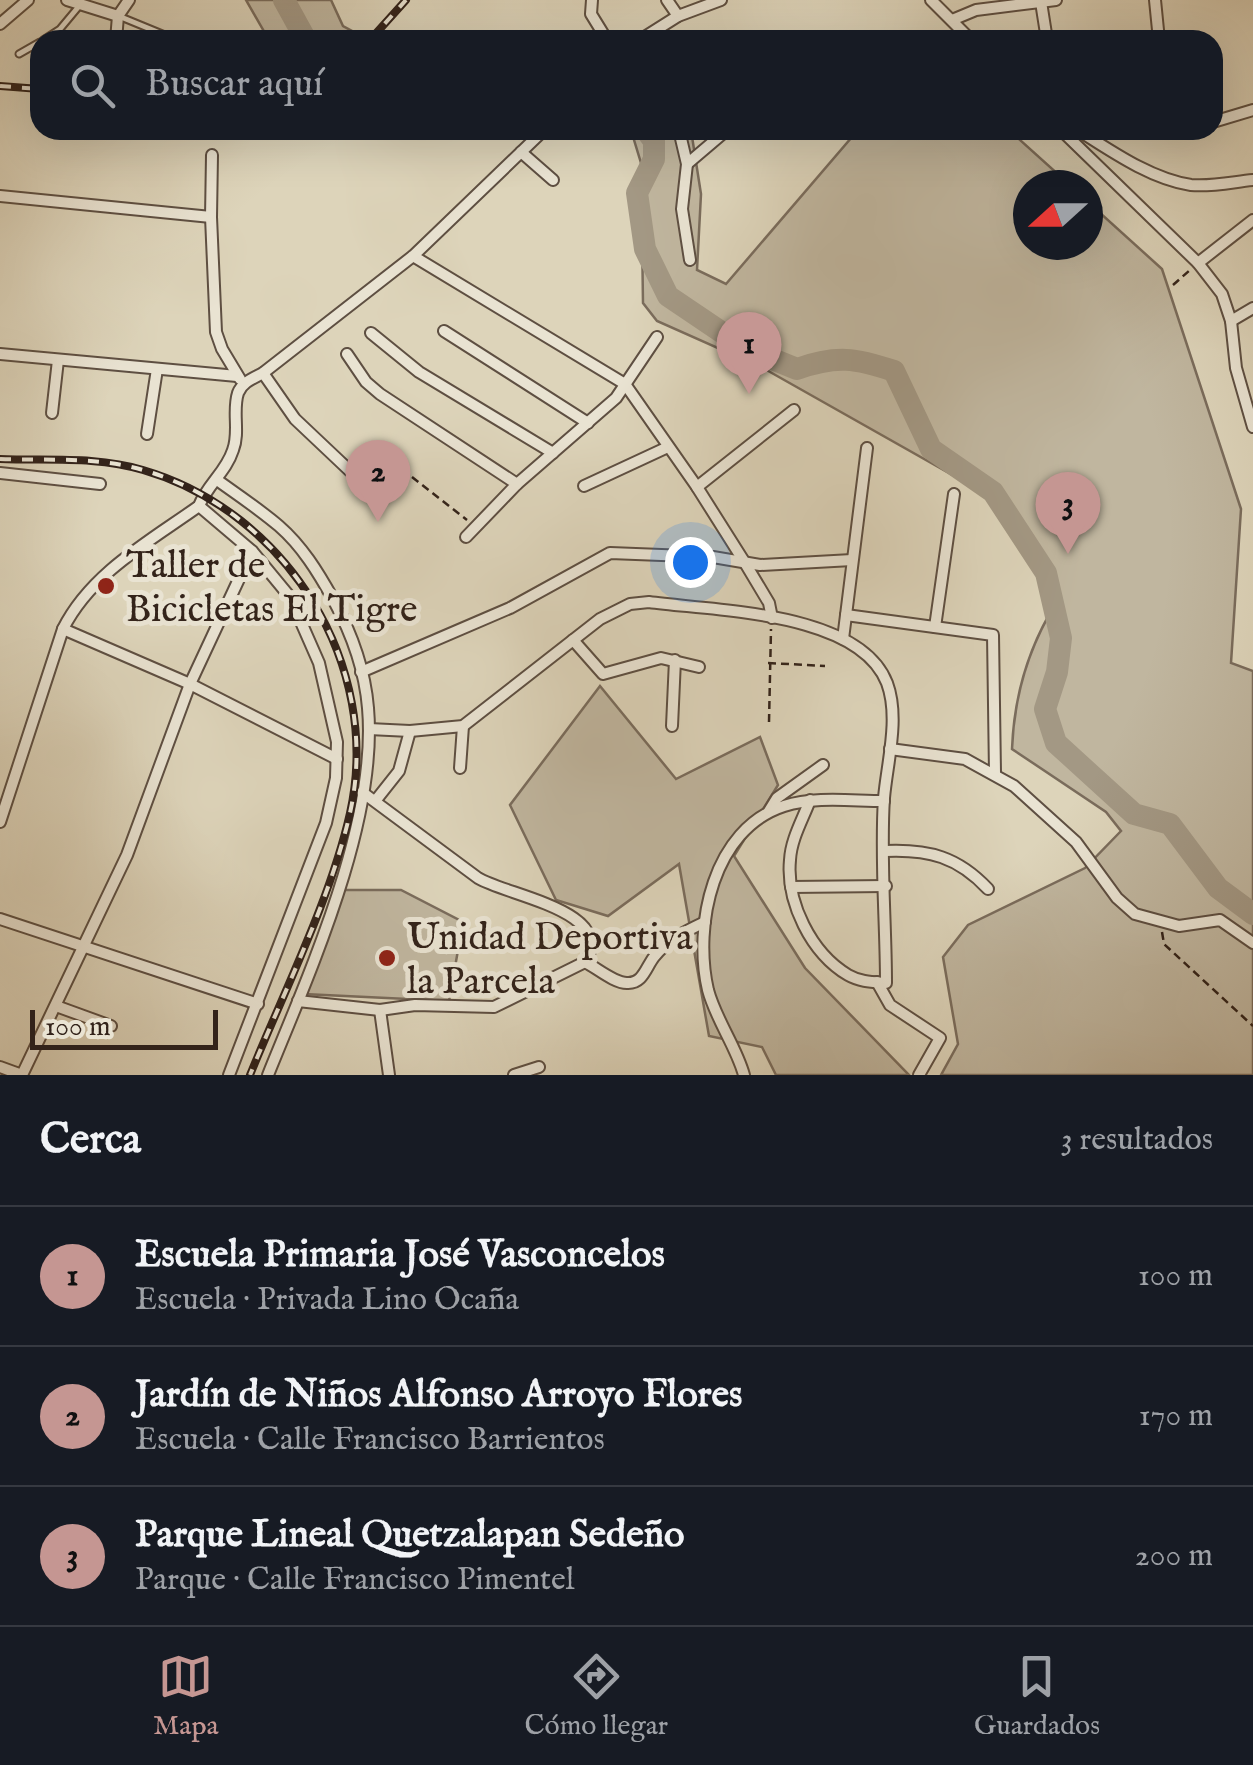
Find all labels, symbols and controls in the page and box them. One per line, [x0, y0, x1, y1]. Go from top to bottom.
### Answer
search box [30, 30, 1223, 140]
icon: search [65, 58, 120, 113]
text: Buscar aquí [145, 61, 323, 109]
north arrow [1013, 170, 1103, 260]
pin: 1 [716, 312, 782, 394]
pin: 2 [346, 440, 410, 522]
pin: 3 [1036, 472, 1100, 554]
your location [665, 537, 716, 588]
place label: Taller de Bicicletas El Tigre [126, 543, 417, 635]
marker: Taller de Bicicletas El Tigre [95, 575, 117, 597]
place label: Unidad Deportiva la Parcela [407, 915, 693, 1007]
marker: Unidad Deportiva la Parcela [376, 947, 398, 969]
scale bar [30, 1005, 218, 1050]
text: 100 m [45, 1010, 111, 1045]
text: Cerca [40, 1114, 141, 1167]
text: 3 resultados [1061, 1120, 1213, 1161]
text: Escuela Primaria José Vasconcelos [135, 1232, 665, 1280]
text: 1 [67, 1256, 78, 1297]
text: 100 m [1138, 1256, 1213, 1297]
text: Escuela · Privada Lino Ocaña [135, 1280, 519, 1321]
text: Jardín de Niños Alfonso Arroyo Flores [135, 1372, 742, 1420]
text: 2 [65, 1396, 80, 1437]
text: 170 m [1139, 1396, 1213, 1437]
text: Escuela · Calle Francisco Barrientos [135, 1420, 605, 1461]
text: Parque Lineal Quetzalapan Sedeño [135, 1512, 684, 1560]
text: 3 [67, 1536, 78, 1577]
text: 200 m [1135, 1536, 1213, 1577]
text: Parque · Calle Francisco Pimentel [135, 1560, 575, 1601]
tab: Mapa [153, 1649, 219, 1744]
tab: Cómo llegar [525, 1649, 668, 1744]
tab: Guardados [974, 1649, 1100, 1744]

